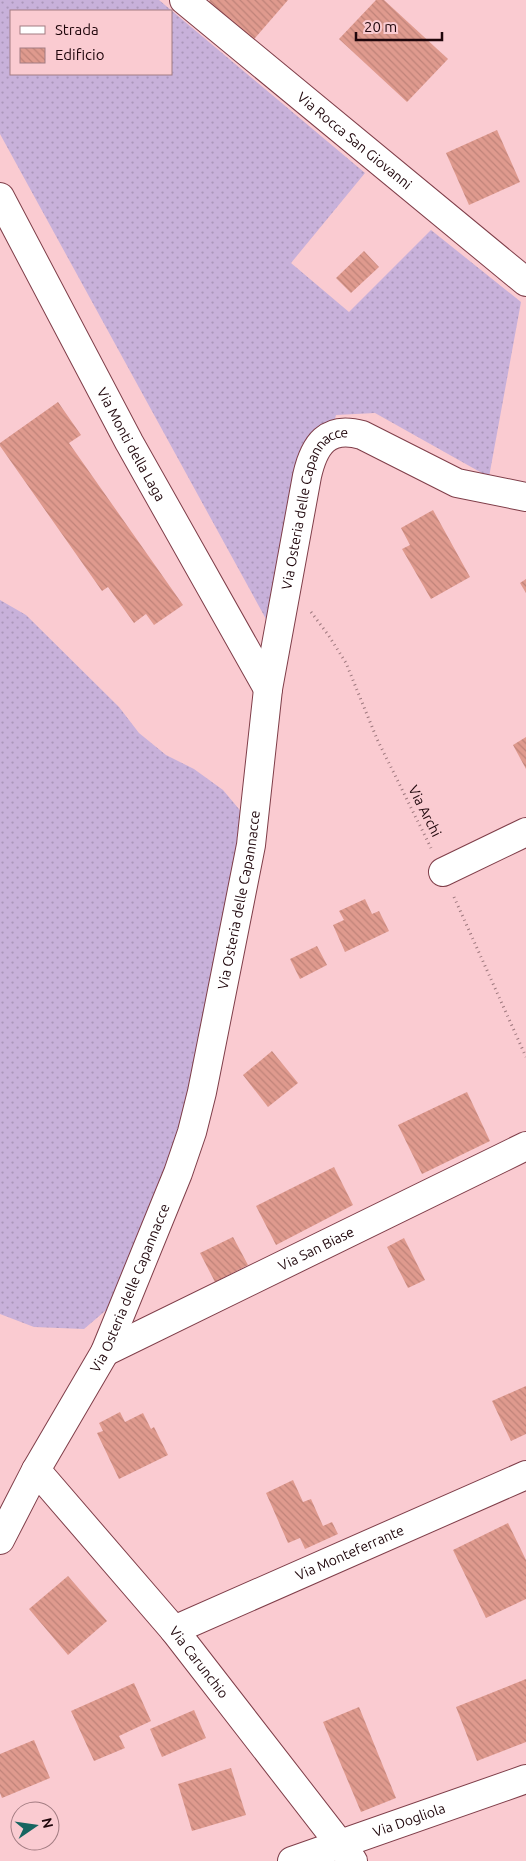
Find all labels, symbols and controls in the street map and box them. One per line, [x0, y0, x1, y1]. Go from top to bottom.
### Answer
legend [10, 10, 172, 75]
scale bar [356, 10, 442, 42]
text: 20 m [364, 18, 397, 35]
text: Strada [55, 21, 99, 38]
text: Edificio [55, 46, 104, 63]
street label: Via Rocca San Giovanni [294, 89, 415, 192]
street label: Via Monti della Laga [94, 385, 169, 504]
street label: Via Osteria delle Capannacce [278, 424, 348, 591]
street label: Via Archi [405, 783, 445, 839]
street label: Via Osteria delle Capannacce [215, 810, 263, 991]
street label: Via Osteria delle Capannacce [87, 1201, 173, 1375]
street label: Via San Biase [276, 1223, 357, 1274]
street label: Via Monteferrante [293, 1522, 406, 1583]
street label: Via Carunchio [166, 1623, 232, 1701]
street label: Via Dogliola [371, 1800, 447, 1840]
north arrow [10, 1801, 60, 1851]
text: N [39, 1816, 57, 1830]

